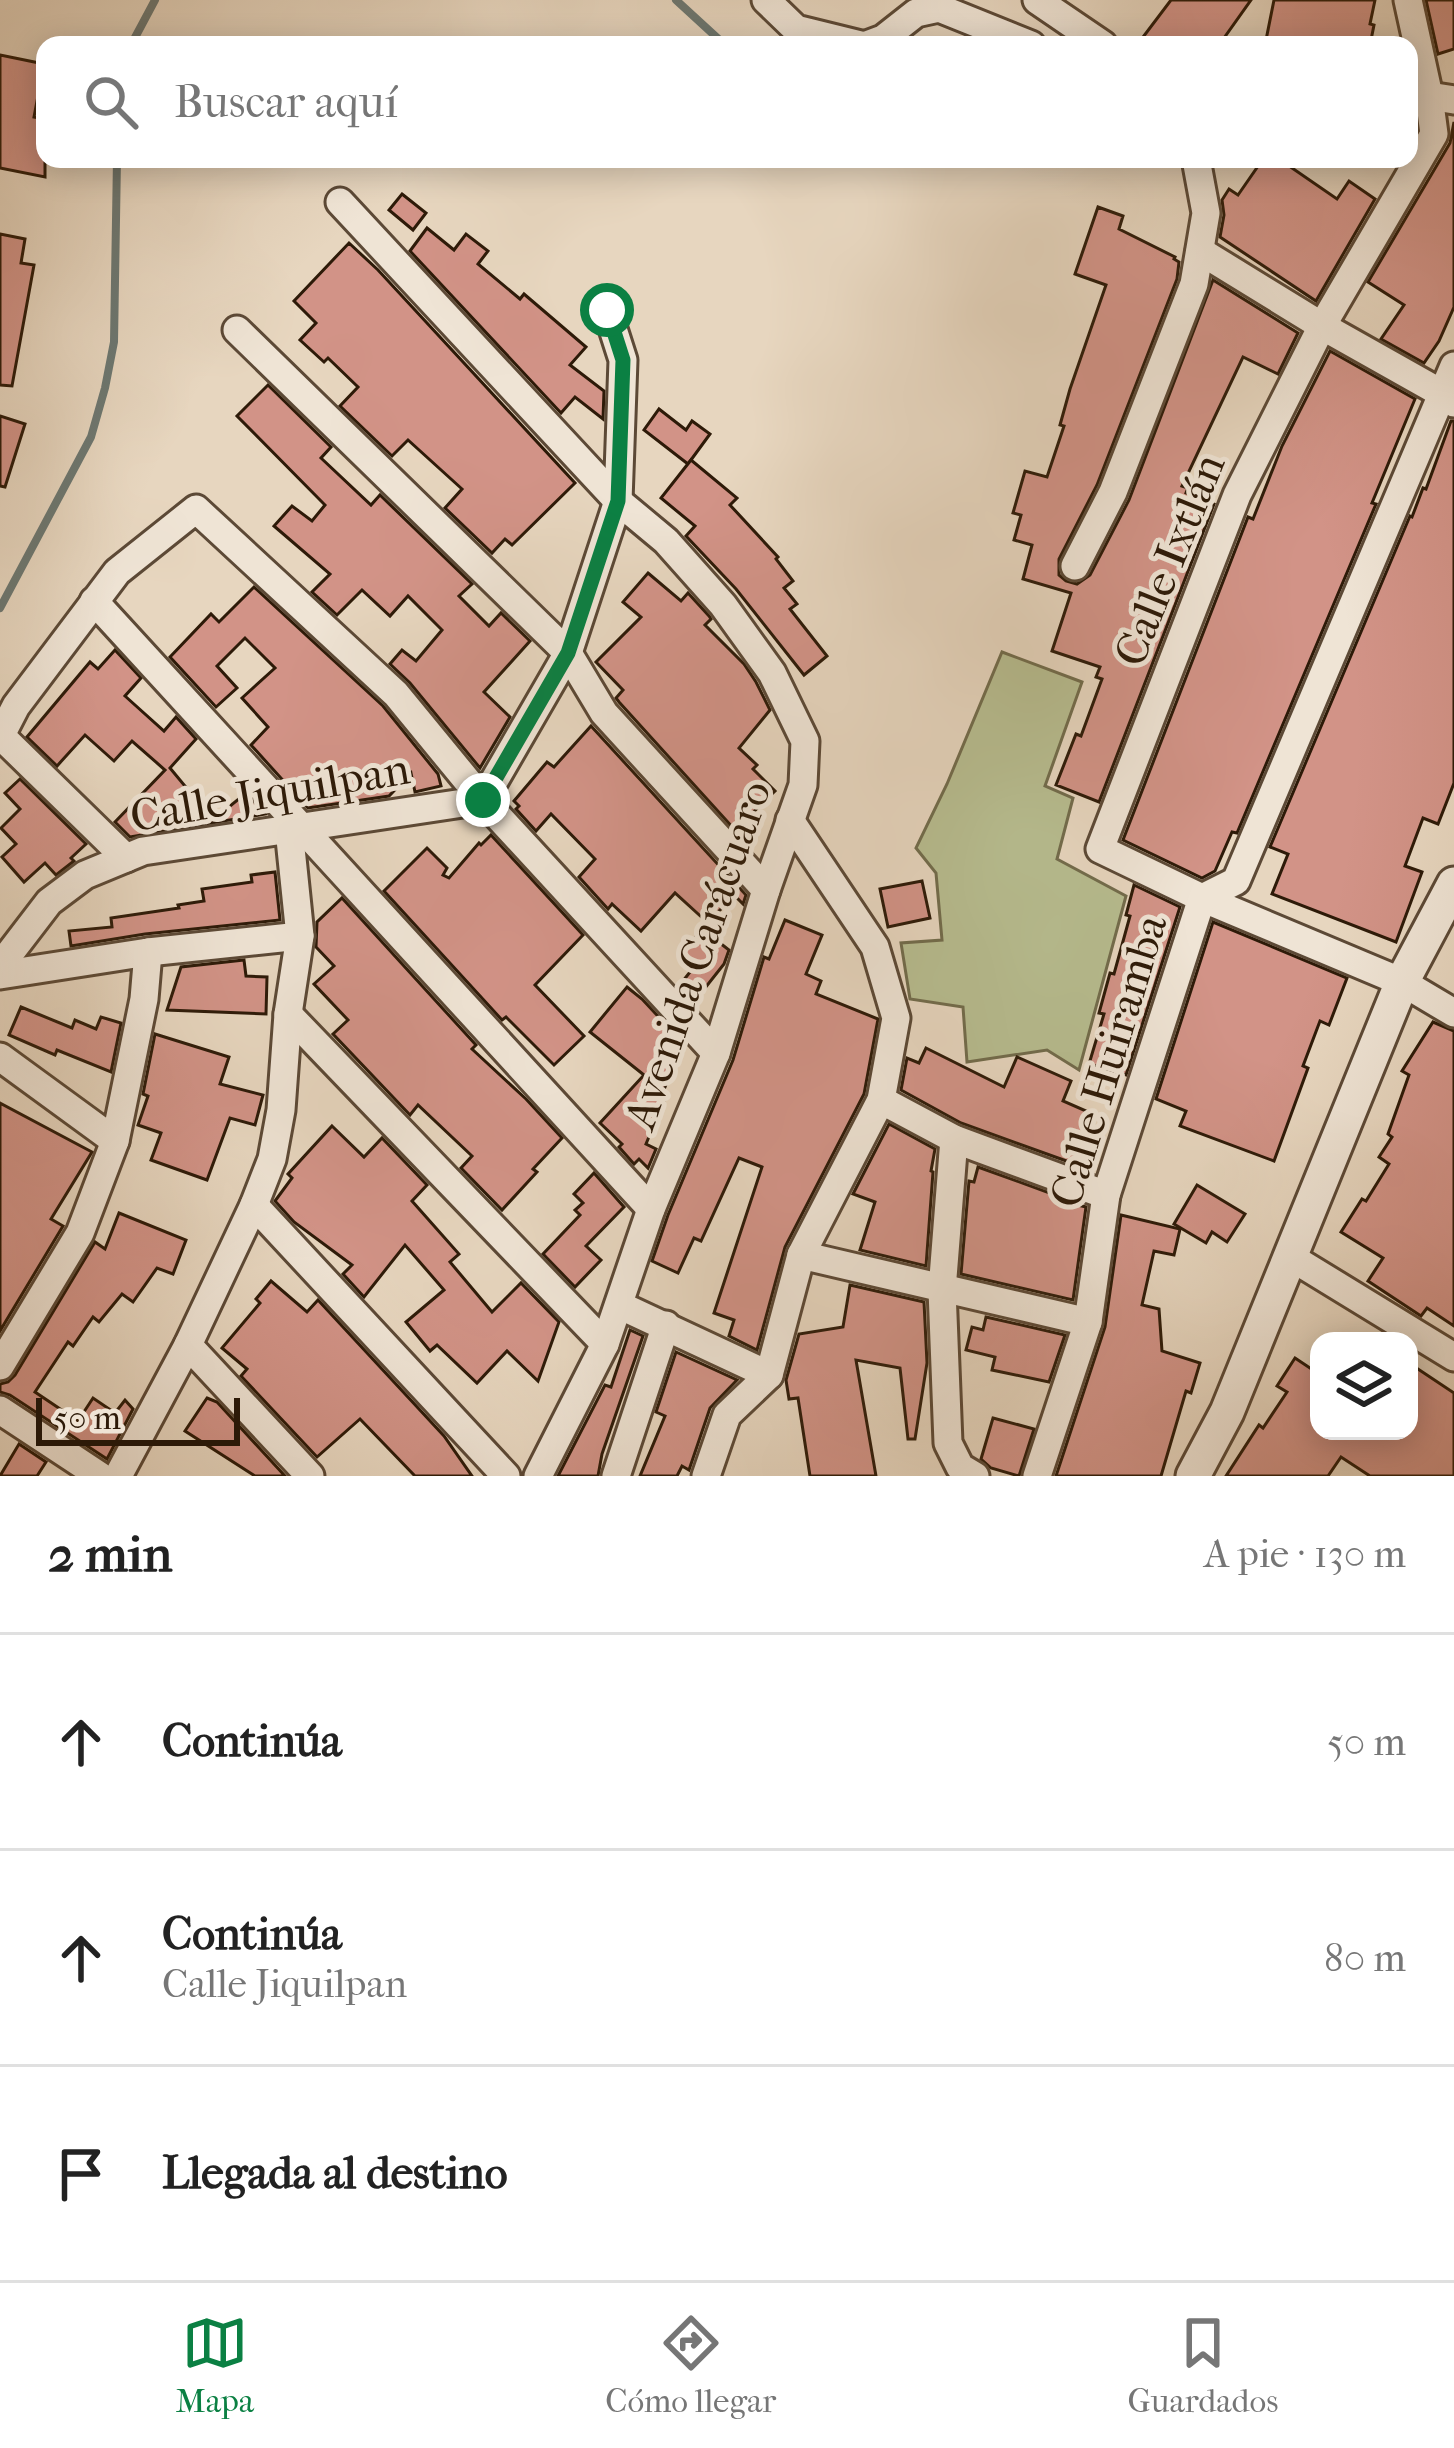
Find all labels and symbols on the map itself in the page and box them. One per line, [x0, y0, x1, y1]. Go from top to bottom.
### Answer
route start [580, 283, 634, 337]
street label: Calle Ixtlán [1103, 446, 1237, 674]
street label: Calle Jiquilpan [126, 742, 414, 844]
route end [456, 773, 510, 827]
street label: Avenida Carácuaro [613, 774, 782, 1138]
street label: Calle Huiramba [1039, 907, 1179, 1214]
scale bar [36, 1392, 240, 1445]

